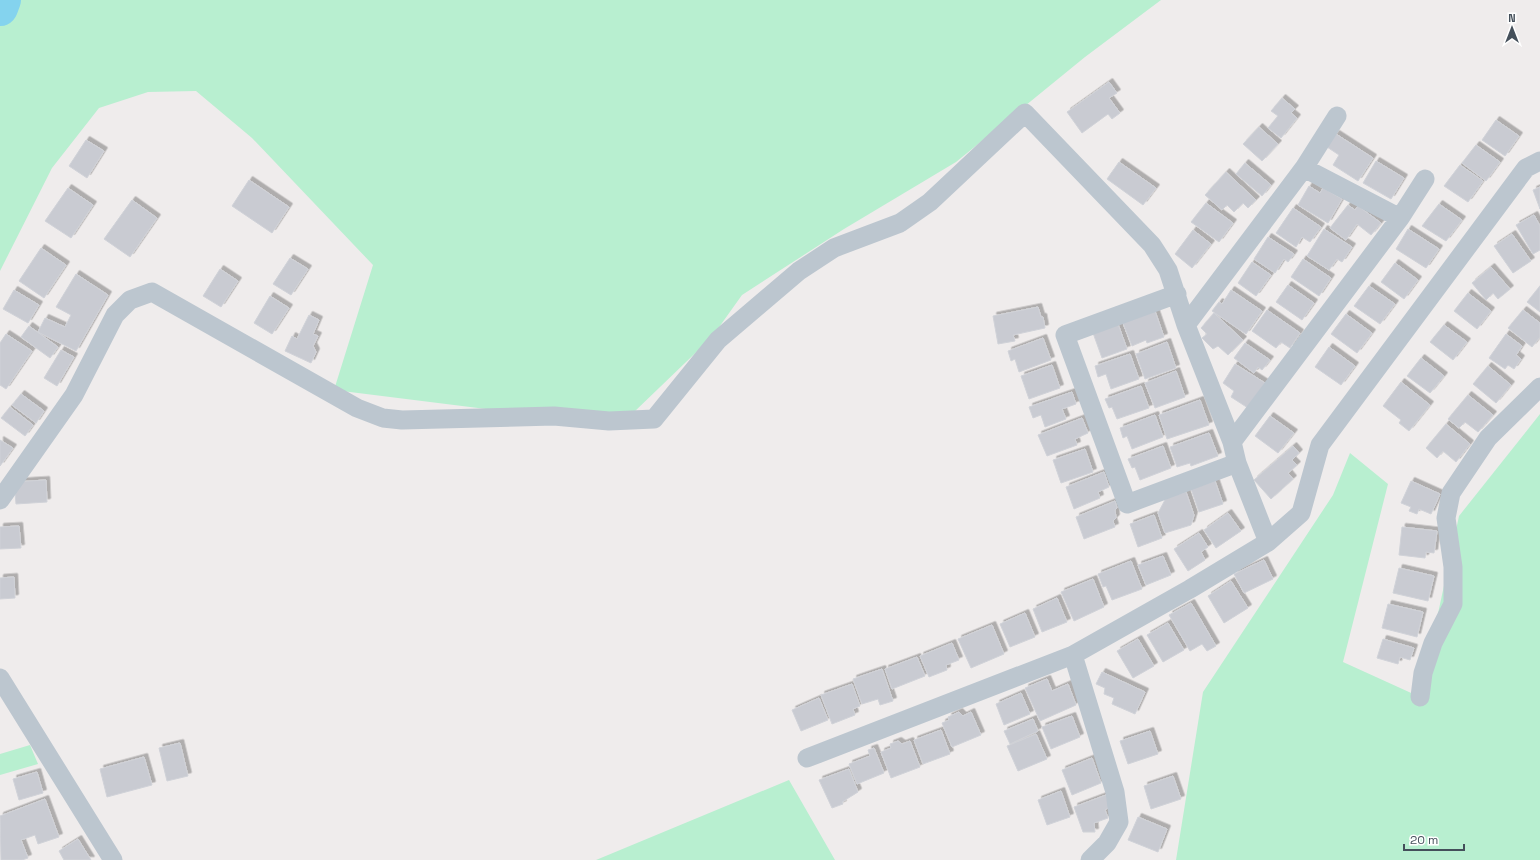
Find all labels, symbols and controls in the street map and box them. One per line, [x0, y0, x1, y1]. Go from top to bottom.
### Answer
north arrow [1492, 8, 1532, 48]
text: N [1508, 11, 1516, 25]
scale bar [1404, 826, 1464, 852]
text: 20 m [1410, 832, 1438, 848]

